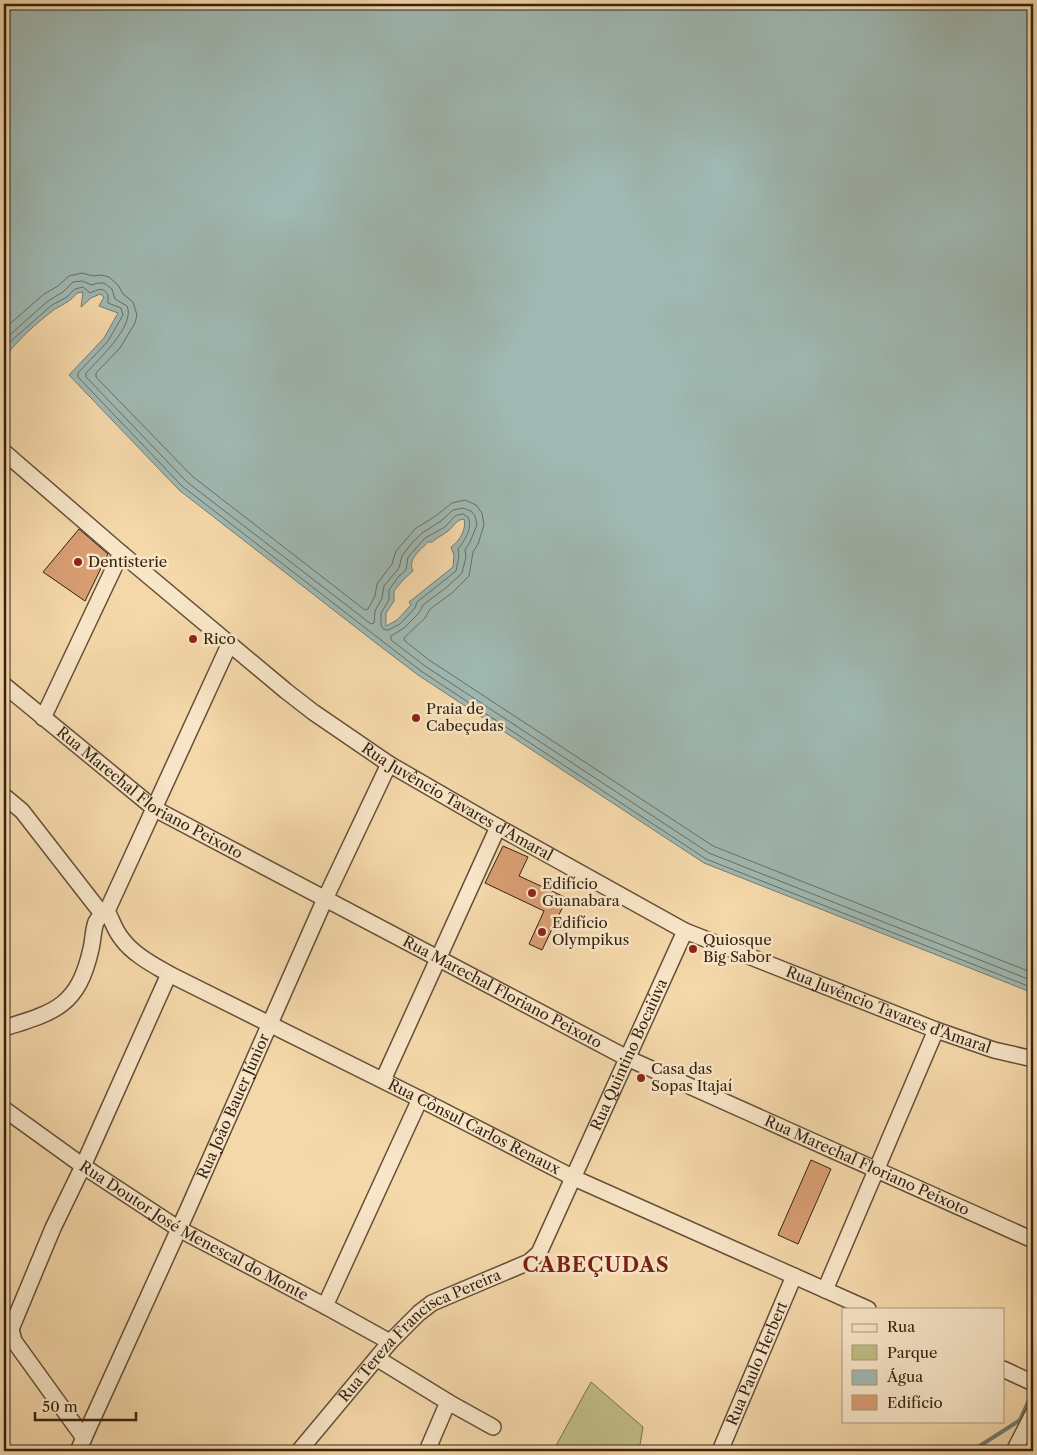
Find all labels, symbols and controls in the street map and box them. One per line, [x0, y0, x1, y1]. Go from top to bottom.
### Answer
place label: Dentisterie [88, 552, 167, 571]
marker: Dentisterie [72, 556, 84, 568]
place label: Rico [203, 629, 236, 648]
marker: Rico [187, 633, 199, 645]
place label: Praia de Cabeçudas [426, 699, 504, 735]
marker: Praia de Cabeçudas [410, 712, 422, 724]
street label: Rua Marechal Floriano Peixoto [53, 722, 246, 863]
street label: Rua Juvêncio Tavares d'Amaral [358, 738, 557, 865]
place label: Edifício Guanabara [542, 874, 620, 910]
marker: Edifício Guanabara [526, 887, 538, 899]
place label: Edifício Olympikus [552, 913, 629, 949]
marker: Edifício Olympikus [536, 926, 548, 938]
place label: Quiosque Big Sabor [703, 930, 772, 966]
street label: Rua Marechal Floriano Peixoto [400, 931, 605, 1052]
marker: Quiosque Big Sabor [687, 943, 699, 955]
street label: Rua Juvêncio Tavares d'Amaral [783, 962, 994, 1057]
street label: Rua Quintino Bocaiúva [586, 975, 671, 1133]
street label: Rua João Bauer Júnior [192, 1030, 274, 1182]
place label: Casa das Sopas Itajaí [651, 1059, 733, 1095]
marker: Casa das Sopas Itajaí [635, 1072, 647, 1084]
street label: Rua Cônsul Carlos Renaux [385, 1075, 564, 1178]
street label: Rua Marechal Floriano Peixoto [762, 1111, 973, 1219]
street label: Rua Doutor José Menescal do Monte [76, 1156, 312, 1304]
district label: CABEÇUDAS [523, 1253, 669, 1277]
street label: Rua Tereza Francisca Pereira [334, 1265, 504, 1406]
street label: Rua Paulo Herbert [722, 1298, 791, 1428]
legend [842, 1308, 1004, 1422]
text: Rua [887, 1317, 915, 1336]
text: Parque [887, 1343, 937, 1362]
text: Água [886, 1367, 923, 1386]
scale bar [35, 1390, 136, 1422]
text: Edifício [887, 1393, 943, 1412]
text: 50 m [42, 1397, 78, 1416]

